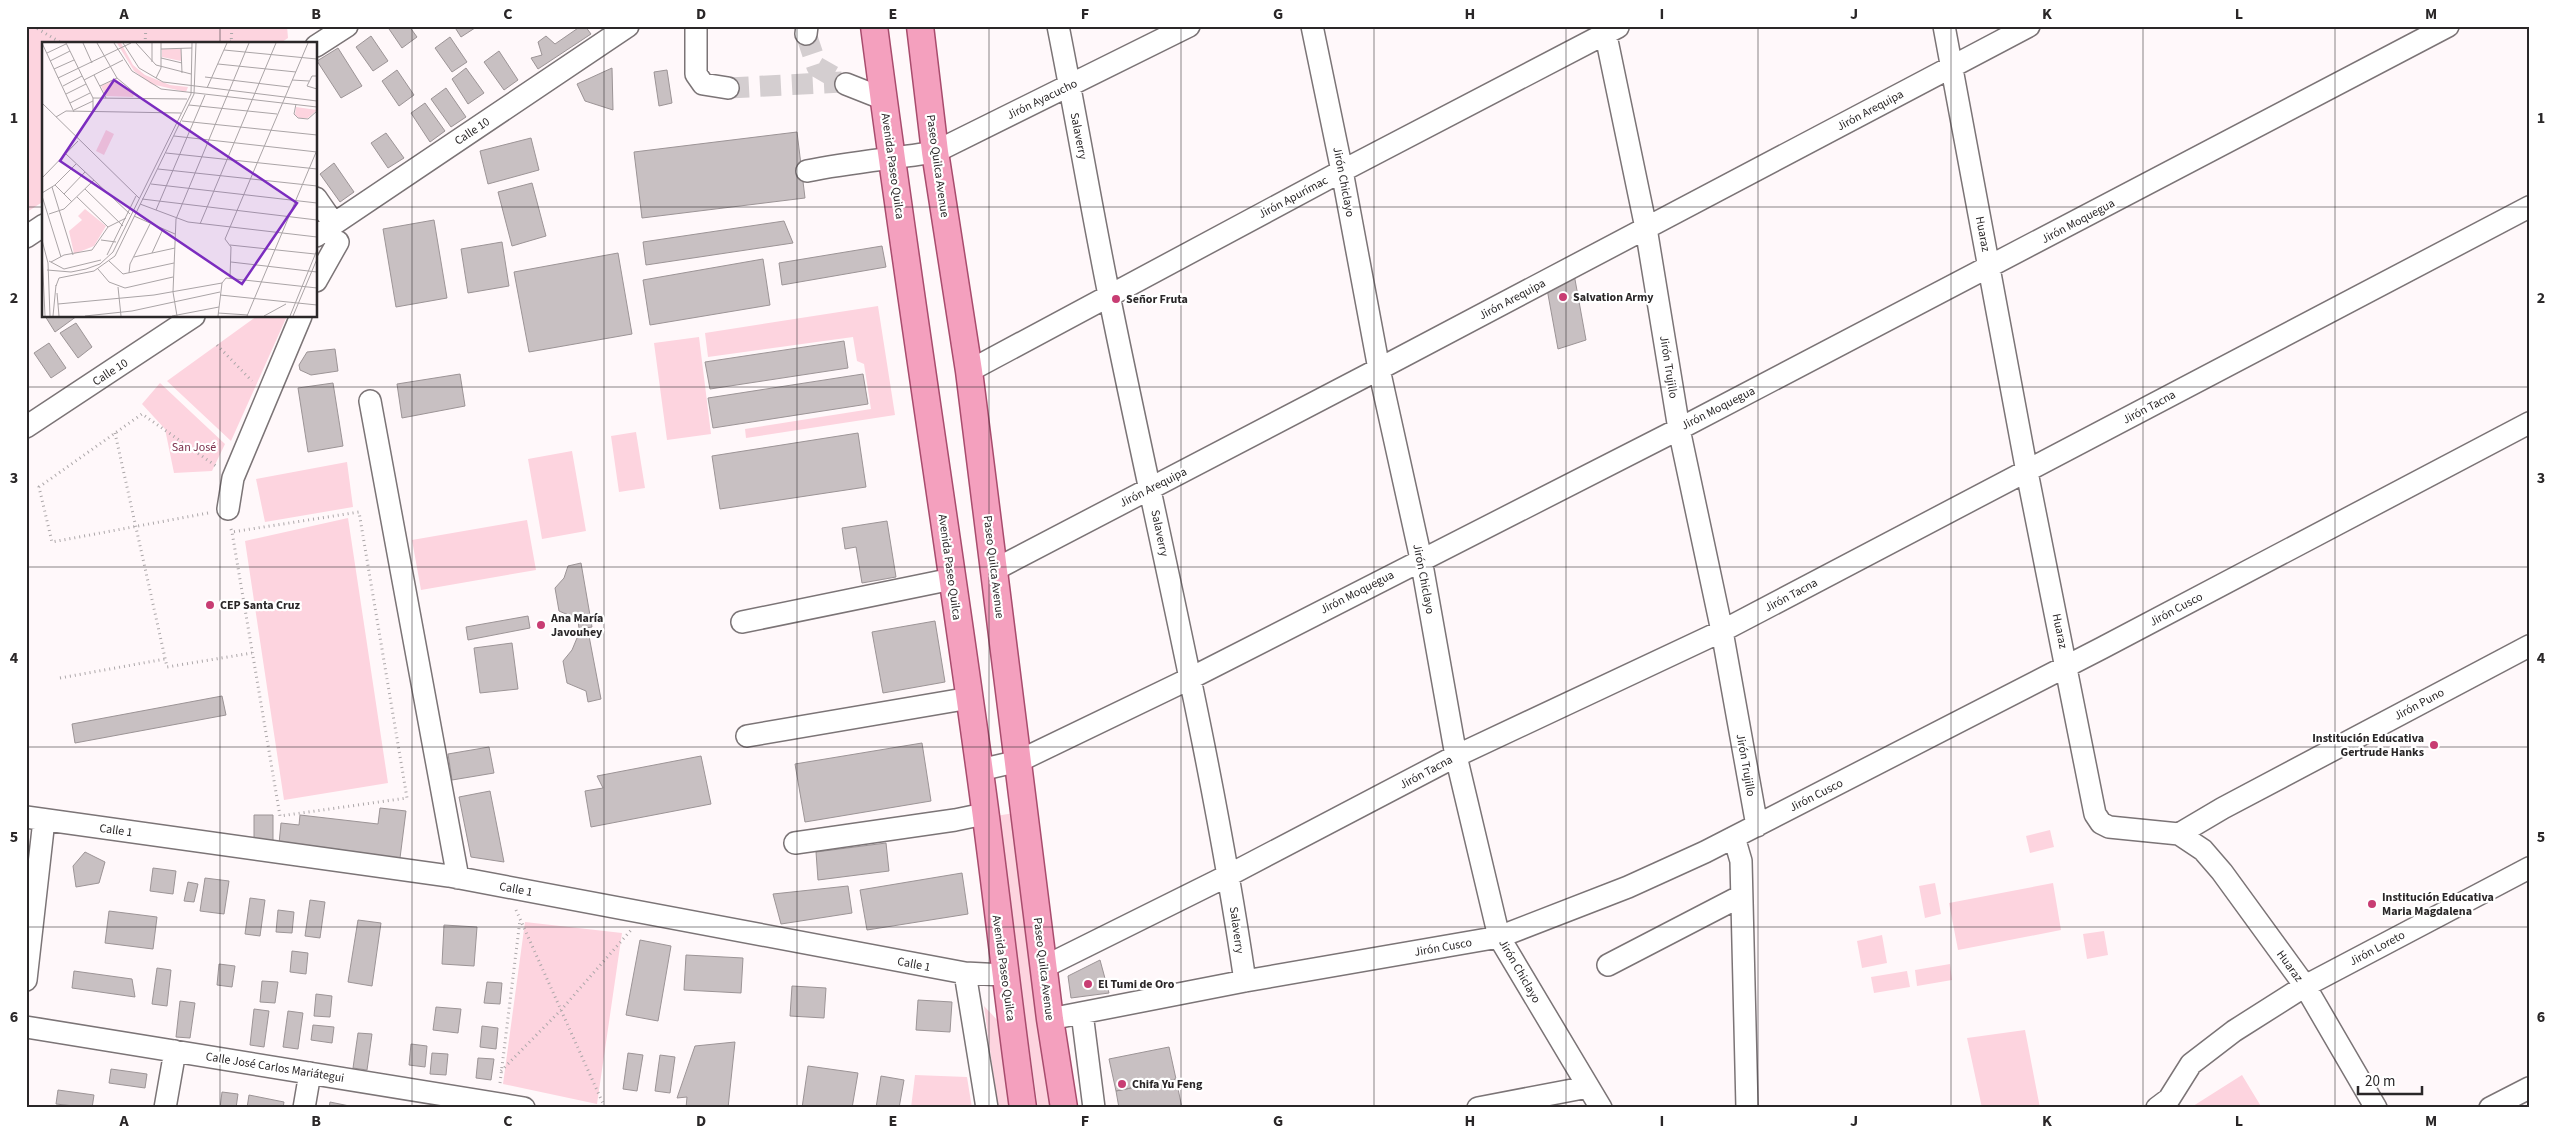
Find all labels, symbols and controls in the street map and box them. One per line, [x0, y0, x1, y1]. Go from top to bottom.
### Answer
text: A [118, 3, 129, 25]
text: B [311, 3, 321, 25]
text: C [503, 3, 513, 25]
text: D [696, 3, 706, 25]
text: E [889, 3, 897, 25]
text: F [1081, 3, 1089, 25]
text: G [1273, 3, 1283, 25]
text: H [1465, 3, 1475, 25]
text: I [1660, 3, 1664, 25]
text: J [1850, 3, 1858, 25]
text: K [2042, 3, 2052, 25]
text: L [2235, 3, 2243, 25]
text: M [2425, 3, 2437, 25]
inset map [42, 42, 318, 318]
street label: Jirón Ayacucho [1004, 75, 1080, 124]
street label: Jirón Arequipa [1834, 86, 1907, 135]
text: 1 [10, 107, 18, 129]
text: 1 [2537, 107, 2545, 129]
street label: Salaverry [1066, 111, 1091, 161]
street label: Avenida Paseo Quilca [877, 112, 908, 220]
street label: Calle 10 [451, 113, 493, 149]
street label: Paseo Quilca Avenue [922, 114, 953, 219]
street label: Jirón Chiclayo [1328, 146, 1359, 219]
street label: Jirón Apurímac [1255, 172, 1331, 223]
street label: Jirón Moquegua [2038, 195, 2118, 248]
street label: Huaraz [1971, 215, 1994, 253]
street label: Jirón Arequipa [1476, 275, 1549, 324]
text: 2 [10, 287, 18, 309]
text: 2 [2537, 287, 2545, 309]
place label: Salvation Army [1573, 289, 1654, 306]
place label: Señor Fruta [1126, 291, 1188, 308]
marker: Salvation Army [1557, 291, 1569, 303]
marker: Señor Fruta [1110, 293, 1122, 305]
street label: Jirón Trujillo [1655, 334, 1682, 400]
street label: Calle 10 [89, 355, 131, 390]
street label: Jirón Moquegua [1678, 382, 1758, 434]
street label: Jirón Tacna [2120, 386, 2179, 429]
park label: San José [172, 439, 216, 456]
street label: Jirón Arequipa [1117, 463, 1190, 512]
text: 3 [10, 467, 18, 489]
text: 3 [2537, 467, 2545, 489]
street label: Salaverry [1146, 508, 1173, 558]
street label: Avenida Paseo Quilca [934, 513, 965, 621]
street label: Paseo Quilca Avenue [979, 515, 1008, 620]
street label: Jirón Chiclayo [1408, 543, 1439, 616]
street label: Jirón Moquegua [1317, 566, 1397, 618]
street label: Jirón Tacna [1762, 574, 1821, 617]
street label: Jirón Cusco [2147, 588, 2206, 631]
place label: CEP Santa Cruz [220, 597, 301, 614]
marker: CEP Santa Cruz [204, 599, 216, 611]
place label: Ana María Javouhey [550, 610, 603, 641]
street label: Huaraz [2048, 612, 2072, 650]
marker: Ana María Javouhey [535, 619, 547, 631]
text: 4 [10, 647, 19, 669]
text: 4 [2537, 647, 2546, 669]
street label: Jirón Puno [2391, 684, 2447, 725]
place label: Institución Educativa Gertrude Hanks [2312, 730, 2424, 761]
street label: Jirón Trujillo [1732, 732, 1759, 798]
marker: Institución Educativa Gertrude Hanks [2428, 739, 2440, 751]
street label: Jirón Tacna [1397, 751, 1456, 794]
street label: Jirón Cusco [1786, 775, 1846, 816]
street label: Calle 1 [98, 820, 134, 841]
text: 5 [10, 826, 18, 848]
text: 5 [2537, 826, 2545, 848]
street label: Calle 1 [498, 878, 534, 901]
place label: Institución Educativa Maria Magdalena [2382, 889, 2494, 920]
marker: Institución Educativa Maria Magdalena [2366, 898, 2378, 910]
street label: Salaverry [1225, 905, 1248, 955]
street label: Avenida Paseo Quilca [988, 914, 1019, 1022]
street label: Paseo Quilca Avenue [1029, 917, 1058, 1022]
street label: Jirón Loreto [2346, 927, 2408, 970]
street label: Jirón Cusco [1413, 934, 1473, 961]
street label: Jirón Chiclayo [1494, 936, 1545, 1006]
street label: Huaraz [2272, 947, 2307, 986]
street label: Calle 1 [896, 953, 932, 976]
place label: El Tumi de Oro [1098, 976, 1175, 993]
marker: El Tumi de Oro [1082, 978, 1094, 990]
text: 6 [10, 1006, 18, 1028]
text: 6 [2537, 1006, 2545, 1028]
street label: Calle José Carlos Mariátegui [204, 1048, 345, 1087]
scale bar [2358, 1064, 2421, 1096]
text: 20 m [2365, 1071, 2395, 1092]
place label: Chifa Yu Feng [1132, 1076, 1203, 1093]
marker: Chifa Yu Feng [1116, 1078, 1128, 1090]
text: A [118, 1110, 129, 1132]
text: B [311, 1110, 321, 1132]
text: C [503, 1110, 513, 1132]
text: D [696, 1110, 706, 1132]
text: E [889, 1110, 897, 1132]
text: F [1081, 1110, 1089, 1132]
text: G [1273, 1110, 1283, 1132]
text: H [1465, 1110, 1475, 1132]
text: I [1660, 1110, 1664, 1132]
text: J [1850, 1110, 1858, 1132]
text: K [2042, 1110, 2052, 1132]
text: L [2235, 1110, 2243, 1132]
text: M [2425, 1110, 2437, 1132]

